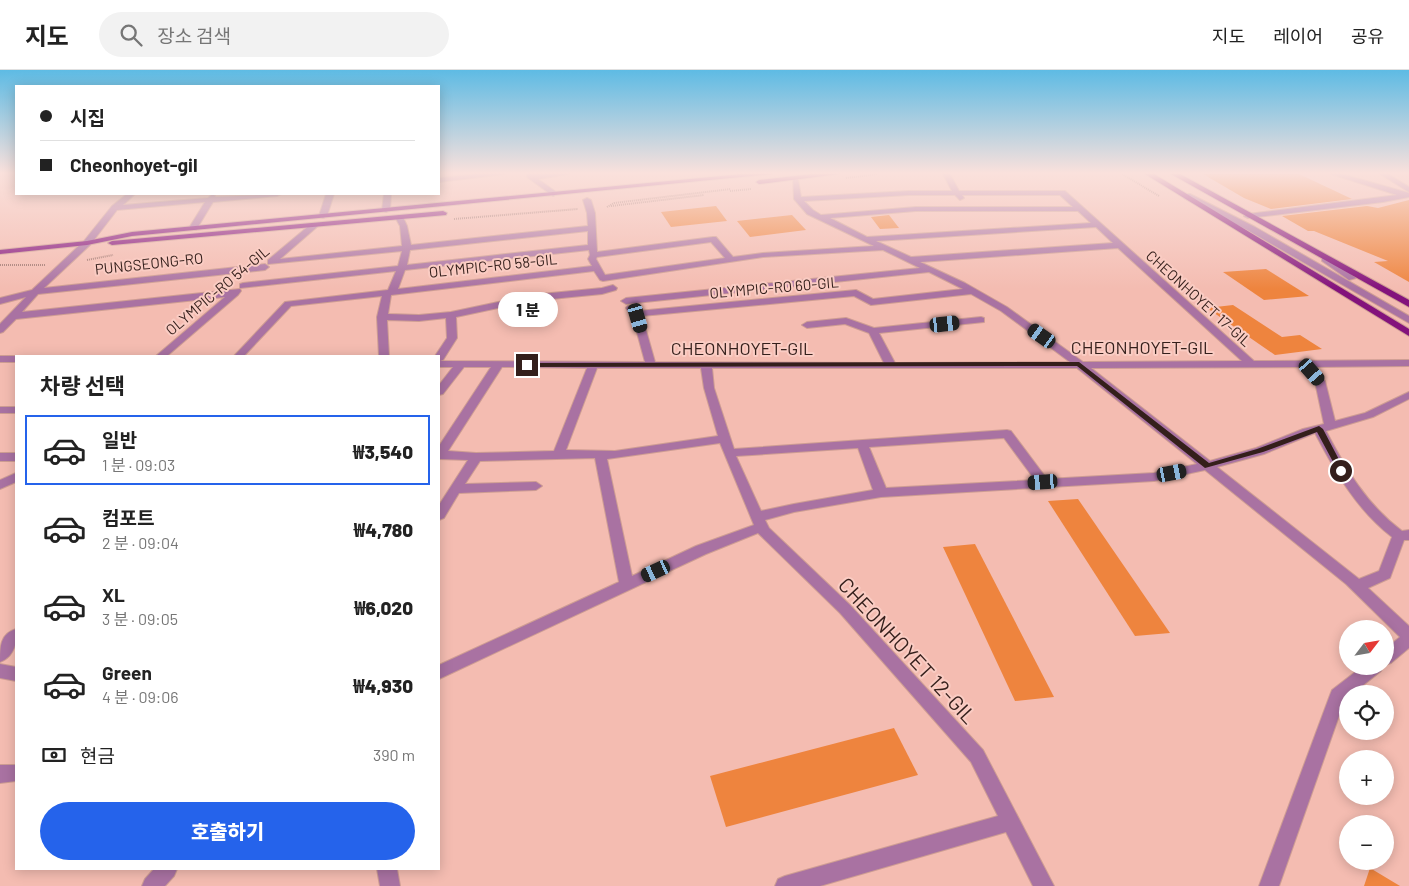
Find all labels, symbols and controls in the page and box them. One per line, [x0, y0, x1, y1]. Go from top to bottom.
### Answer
search box [99, 12, 449, 57]
text: 지도 [25, 21, 69, 50]
icon: search [117, 21, 145, 49]
text: 장소 검색 [157, 24, 231, 47]
text: 지도 [1212, 25, 1245, 47]
text: 레이어 [1273, 25, 1323, 47]
text: 공유 [1351, 25, 1384, 47]
text: 시집 [70, 106, 105, 129]
text: Cheonhoyet-gil [70, 153, 198, 176]
street label: OLYMPIC-RO 54-GIL [162, 241, 272, 339]
street label: CHEONHOYET 17-GIL [1143, 246, 1255, 350]
street label: PUNGSEONG-RO [94, 248, 204, 278]
street label: OLYMPIC-RO 58-GIL [428, 249, 558, 281]
street label: OLYMPIC-RO 60-GIL [709, 272, 839, 302]
callout: 1 분 [497, 292, 557, 328]
text: 1 분 [516, 300, 540, 319]
car [626, 302, 649, 334]
car [929, 315, 960, 333]
car [1025, 321, 1058, 351]
street label: CHEONHOYET-GIL [1071, 336, 1213, 358]
street label: CHEONHOYET-GIL [671, 337, 813, 359]
route end [516, 354, 538, 376]
car [1296, 356, 1327, 388]
text: 차량 선택 [40, 372, 125, 398]
icon: car [42, 428, 87, 473]
text: 일반 [102, 428, 137, 451]
text: ₩3,540 [353, 440, 413, 463]
text: 1 분 · 09:03 [102, 455, 175, 474]
route start [1330, 460, 1352, 482]
car [1155, 463, 1188, 483]
car [1027, 473, 1058, 491]
icon: car [42, 506, 87, 551]
text: 컴포트 [102, 506, 154, 529]
text: ₩4,780 [354, 518, 413, 541]
text: 2 분 · 09:04 [102, 533, 179, 552]
car [639, 558, 672, 584]
street label: CHEONHOYET 12-GIL [834, 572, 982, 728]
text: XL [102, 583, 125, 606]
icon: car [42, 584, 87, 629]
text: ₩6,020 [354, 596, 413, 619]
text: 3 분 · 09:05 [102, 609, 178, 628]
north arrow [1339, 620, 1394, 675]
map controls [1339, 620, 1394, 870]
text: Green [102, 661, 152, 684]
icon: car [42, 662, 87, 707]
text: ₩4,930 [353, 674, 413, 697]
button: locate [1339, 685, 1394, 740]
text: 4 분 · 09:06 [102, 687, 179, 706]
icon: cash [40, 741, 68, 769]
text: 현금 [80, 744, 115, 767]
text: 390 m [373, 745, 415, 764]
button: + [1339, 750, 1394, 805]
button: 호출하기 [40, 802, 415, 860]
button: − [1339, 815, 1394, 870]

